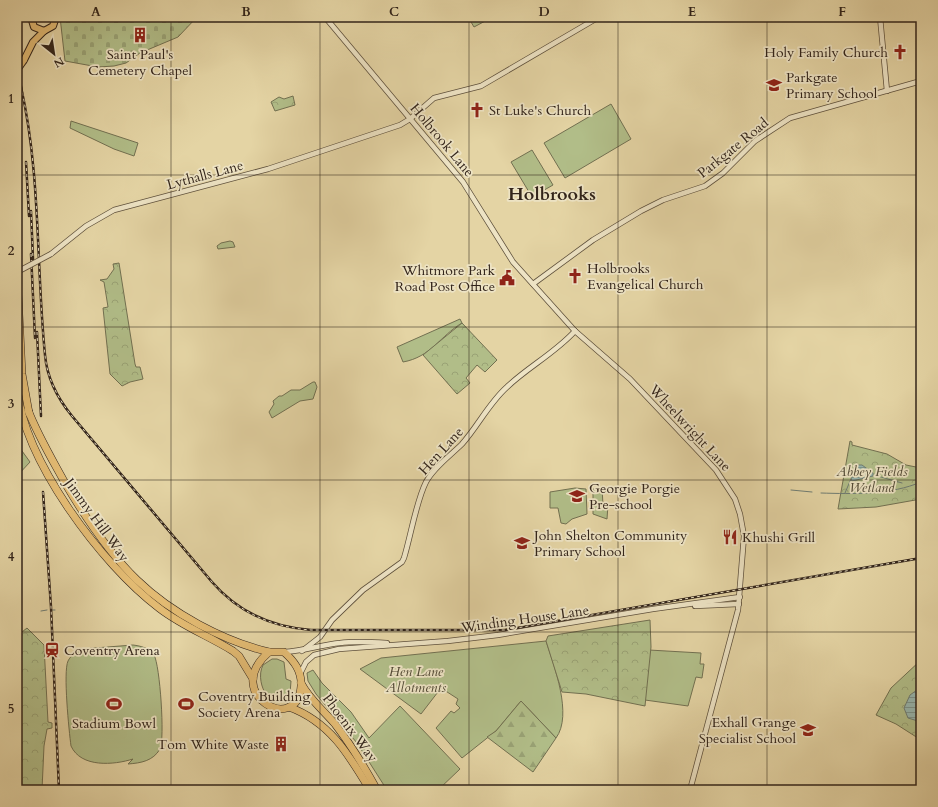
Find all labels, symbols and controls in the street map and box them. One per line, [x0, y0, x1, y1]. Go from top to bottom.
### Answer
text: A [91, 3, 101, 21]
text: B [241, 3, 251, 21]
text: C [389, 3, 399, 21]
text: D [538, 3, 550, 21]
text: E [688, 3, 696, 21]
text: F [838, 3, 846, 21]
building icon: Saint Paul's Cemetery Chapel [131, 26, 149, 44]
north arrow [34, 34, 74, 74]
place label: Holy Family Church [764, 43, 888, 62]
church icon: Holy Family Church [891, 43, 909, 61]
place label: Saint Paul's Cemetery Chapel [88, 45, 192, 80]
text: N [50, 53, 67, 71]
place label: Parkgate Primary School [786, 68, 878, 103]
school or university icon: Parkgate Primary School [765, 76, 783, 94]
text: 1 [8, 90, 14, 108]
street label: Holbrook Lane [406, 99, 478, 181]
church icon: St Luke's Church [468, 101, 486, 119]
place label: St Luke's Church [489, 101, 591, 120]
street label: Parkgate Road [694, 113, 773, 182]
street label: Lythalls Lane [165, 156, 245, 194]
district label: Holbrooks [508, 182, 596, 207]
text: 2 [8, 242, 15, 260]
place label: Holbrooks Evangelical Church [587, 259, 704, 294]
place label: Whitmore Park Road Post Office [395, 261, 495, 296]
church icon: Holbrooks Evangelical Church [566, 267, 584, 285]
public building icon: Whitmore Park Road Post Office [498, 269, 516, 287]
street label: Wheelwright Lane [644, 380, 735, 476]
text: 3 [8, 395, 15, 413]
street label: Hen Lane [414, 423, 468, 479]
park label: Abbey Fields Wetland [835, 462, 908, 497]
street label: Jimmy Hill Way [59, 473, 134, 566]
place label: Georgie Porgie Pre-school [589, 479, 680, 514]
school or university icon: Georgie Porgie Pre-school [568, 487, 586, 505]
place label: John Shelton Community Primary School [532, 526, 688, 561]
restaurant icon: Khushi Grill [721, 528, 739, 546]
place label: Khushi Grill [742, 528, 816, 547]
school or university icon: John Shelton Community Primary School [513, 534, 531, 552]
text: 4 [8, 548, 15, 566]
street label: Winding House Lane [459, 601, 590, 638]
station icon: Coventry Arena [43, 641, 61, 659]
place label: Coventry Arena [64, 641, 160, 660]
park label: Hen Lane Allotments [385, 662, 446, 697]
place label: Coventry Building Society Arena [198, 687, 310, 722]
street label: Phoenix Way [318, 690, 382, 767]
sports icon: Stadium Bowl [105, 695, 123, 713]
sports icon: Coventry Building Society Arena [177, 695, 195, 713]
text: 5 [8, 700, 14, 718]
place label: Exhall Grange Specialist School [699, 713, 796, 748]
place label: Stadium Bowl [72, 714, 156, 733]
school or university icon: Exhall Grange Specialist School [799, 721, 817, 739]
place label: Tom White Waste [157, 735, 269, 754]
building icon: Tom White Waste [272, 735, 290, 753]

